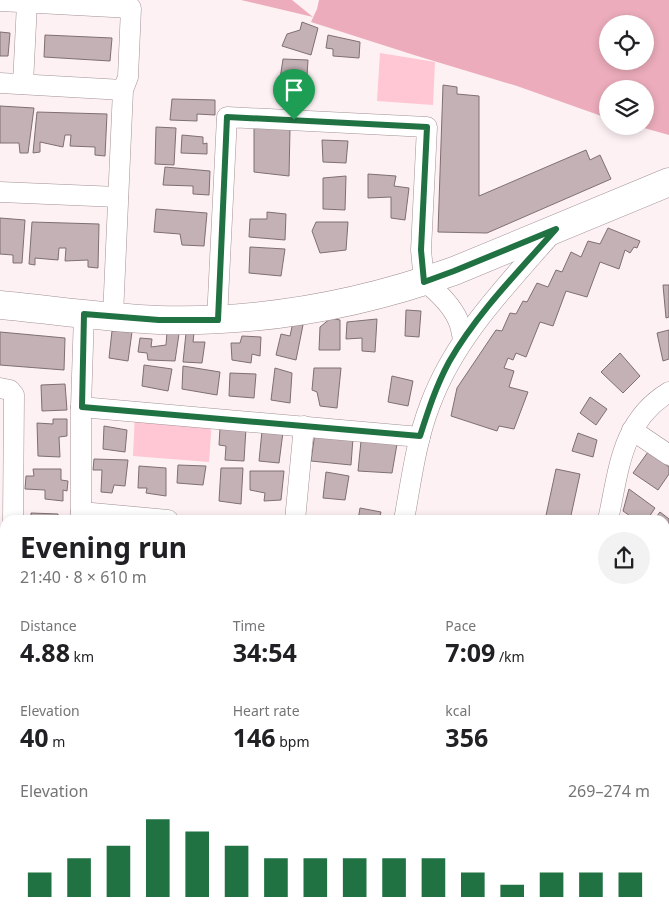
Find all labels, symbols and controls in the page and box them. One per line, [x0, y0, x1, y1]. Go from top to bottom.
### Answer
map controls [599, 15, 654, 135]
button: locate [599, 15, 654, 70]
pin [273, 69, 315, 120]
icon: arrive [280, 76, 308, 104]
button: layers [599, 80, 654, 135]
text: Evening run [20, 528, 187, 566]
button: share [598, 532, 650, 584]
text: 21:40 · 8 × 610 m [20, 566, 147, 588]
text: Distance [20, 616, 77, 635]
text: Time [233, 616, 265, 635]
text: Pace [445, 616, 476, 635]
text: 4.88 [20, 635, 70, 669]
text: 34:54 [233, 635, 297, 669]
text: 7:09 [445, 635, 495, 669]
text: km [70, 647, 94, 666]
text: /km [495, 647, 525, 666]
text: Elevation [20, 701, 80, 720]
text: Heart rate [233, 701, 300, 720]
text: kcal [445, 701, 471, 720]
text: 40 [20, 720, 49, 754]
text: 146 [233, 720, 276, 754]
text: 356 [445, 720, 488, 754]
text: m [49, 732, 65, 751]
text: bpm [276, 732, 310, 751]
text: Elevation [20, 780, 88, 802]
text: 269–274 m [568, 780, 650, 802]

